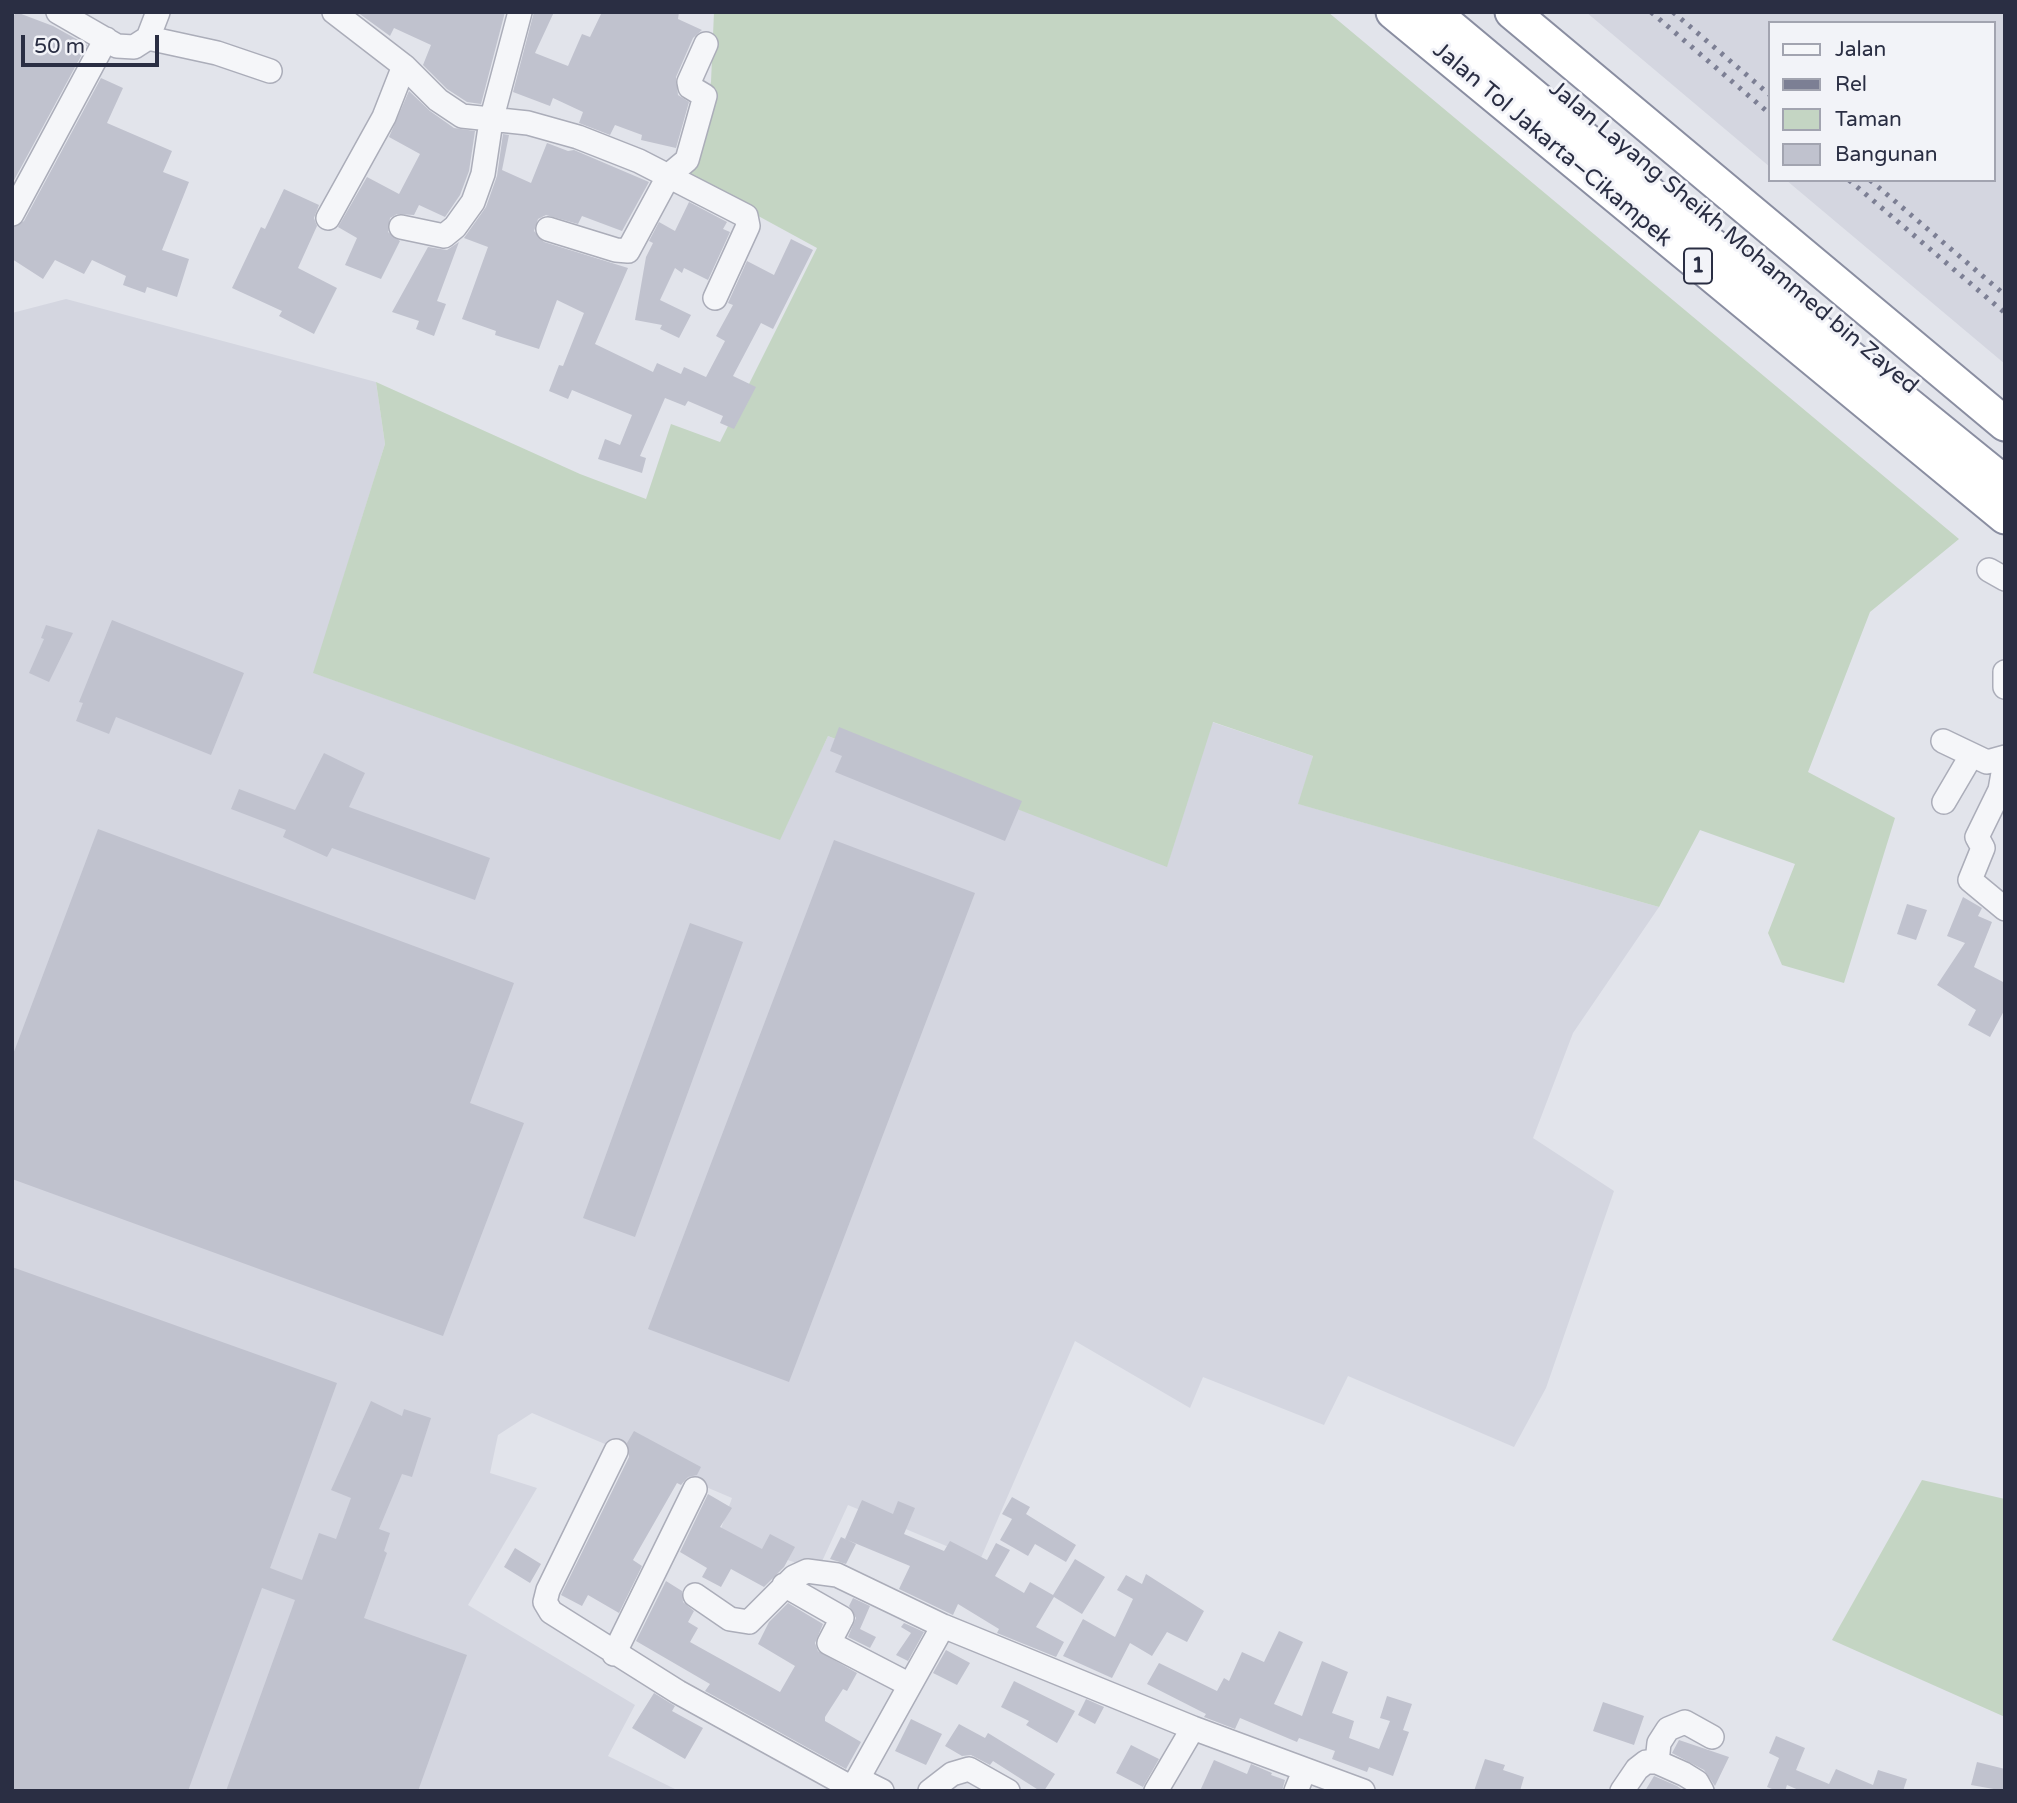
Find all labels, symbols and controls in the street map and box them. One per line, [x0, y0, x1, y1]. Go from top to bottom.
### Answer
scale bar [24, 21, 163, 65]
legend [1769, 21, 1996, 182]
text: 50 m [34, 34, 85, 59]
street label: Jalan Tol Jakarta–Cikampek [1427, 37, 1677, 253]
text: Jalan [1835, 37, 1886, 62]
text: Rel [1835, 72, 1867, 97]
street label: Jalan Layang Sheikh Mohammed bin Zayed [1543, 75, 1923, 401]
text: Taman [1835, 107, 1902, 132]
text: Bangunan [1835, 142, 1938, 167]
road number: 1 [1684, 248, 1712, 284]

